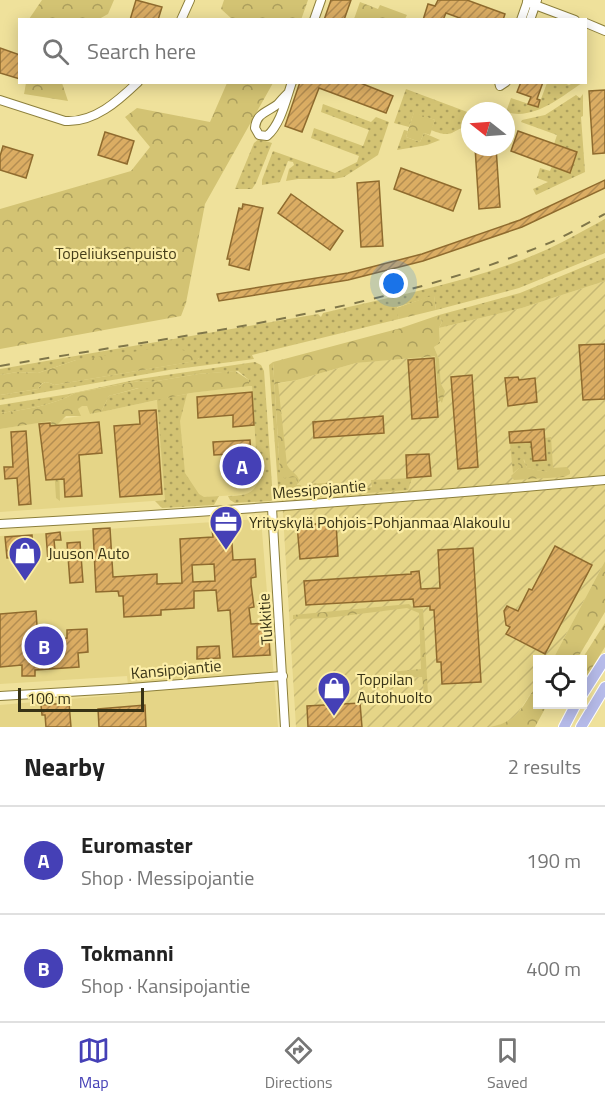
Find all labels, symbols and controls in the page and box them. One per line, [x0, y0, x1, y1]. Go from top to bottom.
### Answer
search box [18, 18, 587, 84]
text: Search here [87, 34, 196, 68]
icon: search [39, 35, 72, 68]
north arrow [461, 102, 515, 156]
park label: Topeliuksenpuisto [55, 241, 177, 265]
your location [379, 269, 408, 298]
pin: A [222, 444, 262, 488]
street label: Messipojantie [271, 473, 367, 505]
office icon: Yrityskylä Pohjois-Pohjanmaa Alakoulu [208, 504, 244, 551]
place label: Yrityskylä Pohjois-Pohjanmaa Alakoulu [249, 510, 511, 534]
shop icon: Juuson Auto [7, 535, 43, 582]
place label: Juuson Auto [48, 541, 130, 565]
street label: Tukkitie [251, 592, 279, 646]
pin: B [24, 624, 63, 668]
street label: Kansipojantie [130, 653, 222, 685]
map controls [533, 655, 587, 709]
button: locate [533, 655, 587, 709]
place label: Toppilan Autohuolto [357, 667, 432, 709]
shop icon: Toppilan Autohuolto [316, 670, 352, 717]
scale bar [18, 685, 144, 712]
text: 100 m [27, 686, 71, 710]
text: Nearby [24, 747, 105, 786]
text: 2 results [508, 751, 581, 782]
text: Euromaster [81, 828, 193, 862]
text: A [37, 845, 50, 876]
text: 190 m [526, 845, 581, 876]
text: Shop · Messipojantie [81, 862, 254, 893]
text: Tokmanni [81, 936, 174, 970]
text: B [37, 953, 50, 984]
text: 400 m [526, 953, 581, 984]
text: Shop · Kansipojantie [81, 970, 250, 1001]
tab: Map [77, 1034, 110, 1094]
tab: Directions [265, 1034, 333, 1094]
tab: Saved [487, 1034, 528, 1094]

